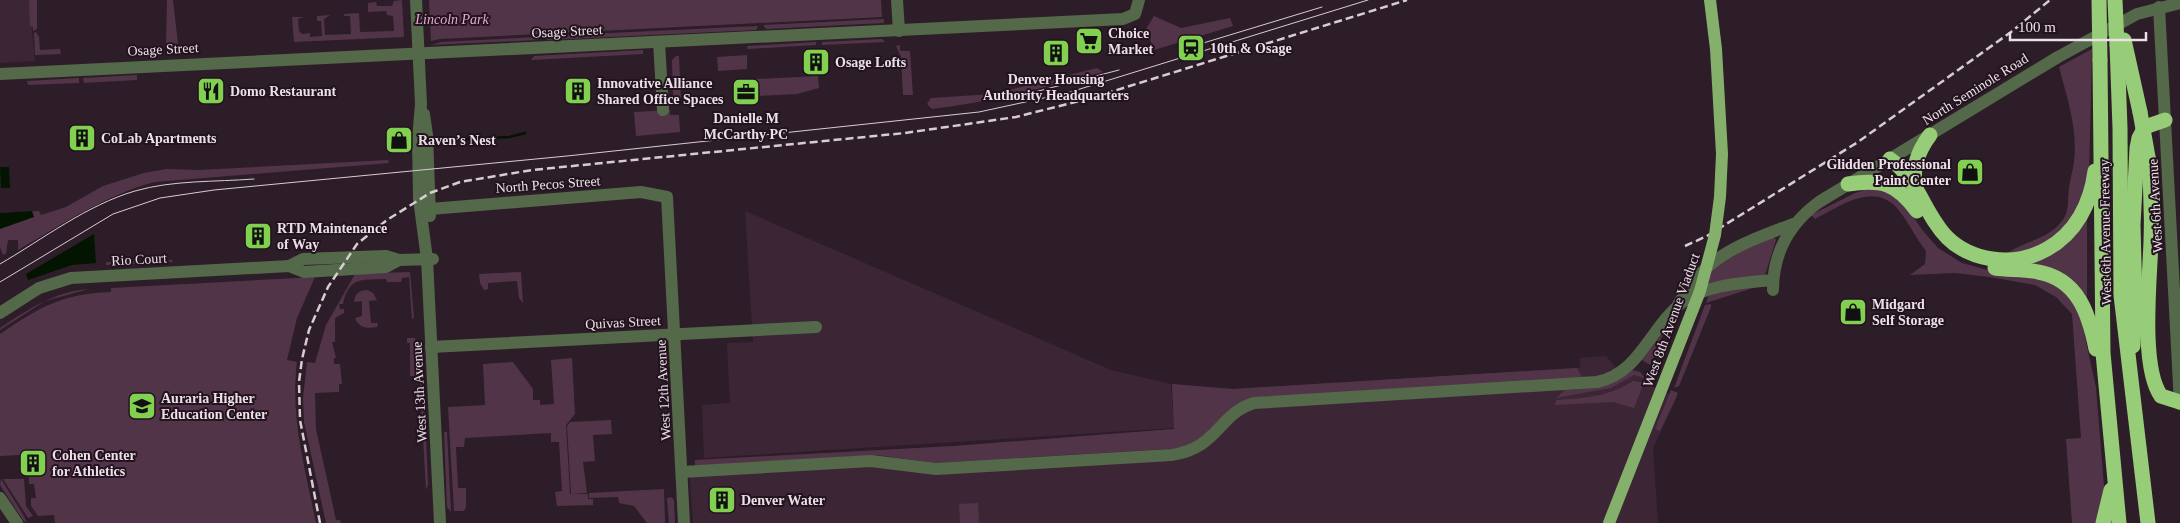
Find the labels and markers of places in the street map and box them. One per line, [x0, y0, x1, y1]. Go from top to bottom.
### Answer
supermarket icon: Choice Market [1074, 26, 1104, 56]
place label: Choice Market [1108, 26, 1153, 57]
station icon: 10th & Osage [1176, 33, 1206, 63]
building icon: Denver Housing Authority Headquarters [1041, 38, 1071, 68]
place label: 10th & Osage [1210, 41, 1292, 56]
building icon: Osage Lofts [801, 47, 831, 77]
place label: Osage Lofts [835, 55, 907, 70]
place label: Denver Housing Authority Headquarters [983, 72, 1129, 103]
restaurant icon: Domo Restaurant [196, 76, 226, 106]
building icon: Innovative Alliance Shared Office Spaces [563, 76, 593, 106]
place label: Innovative Alliance Shared Office Spaces [597, 76, 724, 107]
office icon: Danielle M McCarthy PC [731, 77, 761, 107]
place label: Domo Restaurant [230, 84, 336, 99]
place label: Danielle M McCarthy PC [704, 111, 788, 142]
building icon: CoLab Apartments [67, 123, 97, 153]
shop icon: Raven’s Nest [384, 125, 414, 155]
place label: CoLab Apartments [101, 131, 217, 146]
place label: Raven’s Nest [418, 133, 496, 148]
place label: Glidden Professional Paint Center [1826, 157, 1951, 188]
shop icon: Glidden Professional Paint Center [1955, 157, 1985, 187]
building icon: RTD Maintenance of Way [243, 221, 273, 251]
place label: RTD Maintenance of Way [277, 221, 387, 252]
shop icon: Midgard Self Storage [1838, 297, 1868, 327]
place label: Midgard Self Storage [1872, 297, 1944, 328]
school or university icon: Auraria Higher Education Center [127, 391, 157, 421]
place label: Auraria Higher Education Center [161, 391, 267, 422]
building icon: Cohen Center for Athletics [18, 448, 48, 478]
place label: Cohen Center for Athletics [52, 448, 136, 479]
building icon: Denver Water [707, 485, 737, 515]
place label: Denver Water [741, 493, 825, 508]

